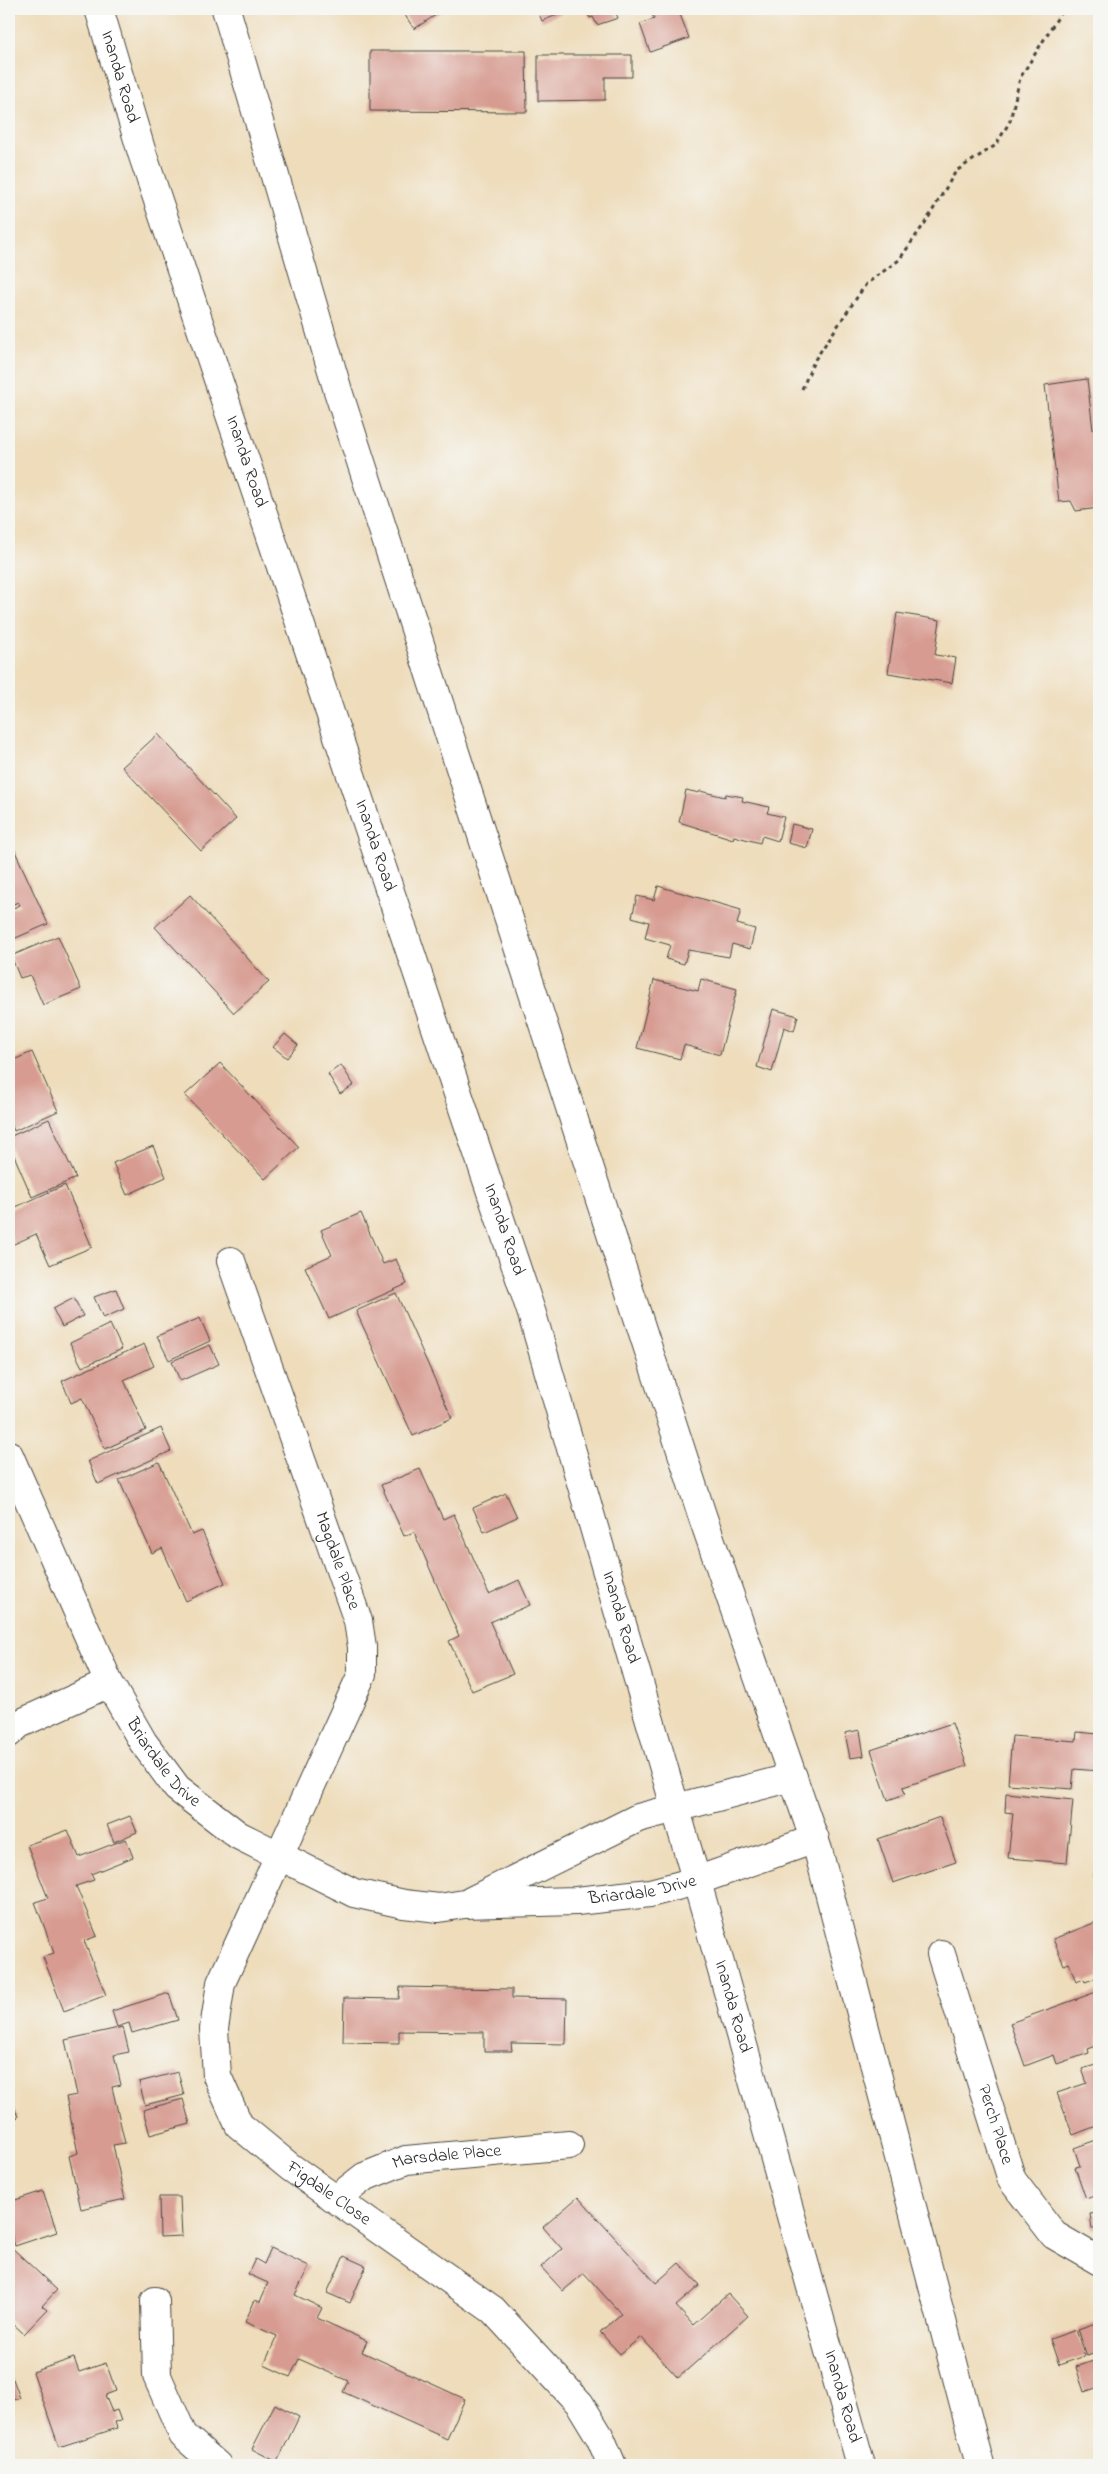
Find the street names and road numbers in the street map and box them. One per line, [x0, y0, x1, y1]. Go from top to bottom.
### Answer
street label: Inanda Road [93, 28, 145, 126]
street label: Inanda Road [218, 412, 273, 511]
street label: Inanda Road [347, 796, 402, 895]
street label: Inanda Road [476, 1180, 531, 1279]
street label: Magdale Place [307, 1508, 366, 1614]
street label: Inanda Road [594, 1568, 646, 1667]
street label: Briardale Drive [118, 1712, 207, 1815]
street label: Briardale Drive [586, 1868, 700, 1913]
street label: Inanda Road [707, 1957, 758, 2056]
street label: Perch Place [970, 2082, 1020, 2169]
street label: Marsdale Place [389, 2138, 503, 2177]
street label: Figdale Close [280, 2155, 377, 2233]
street label: Inanda Road [816, 2347, 867, 2446]

